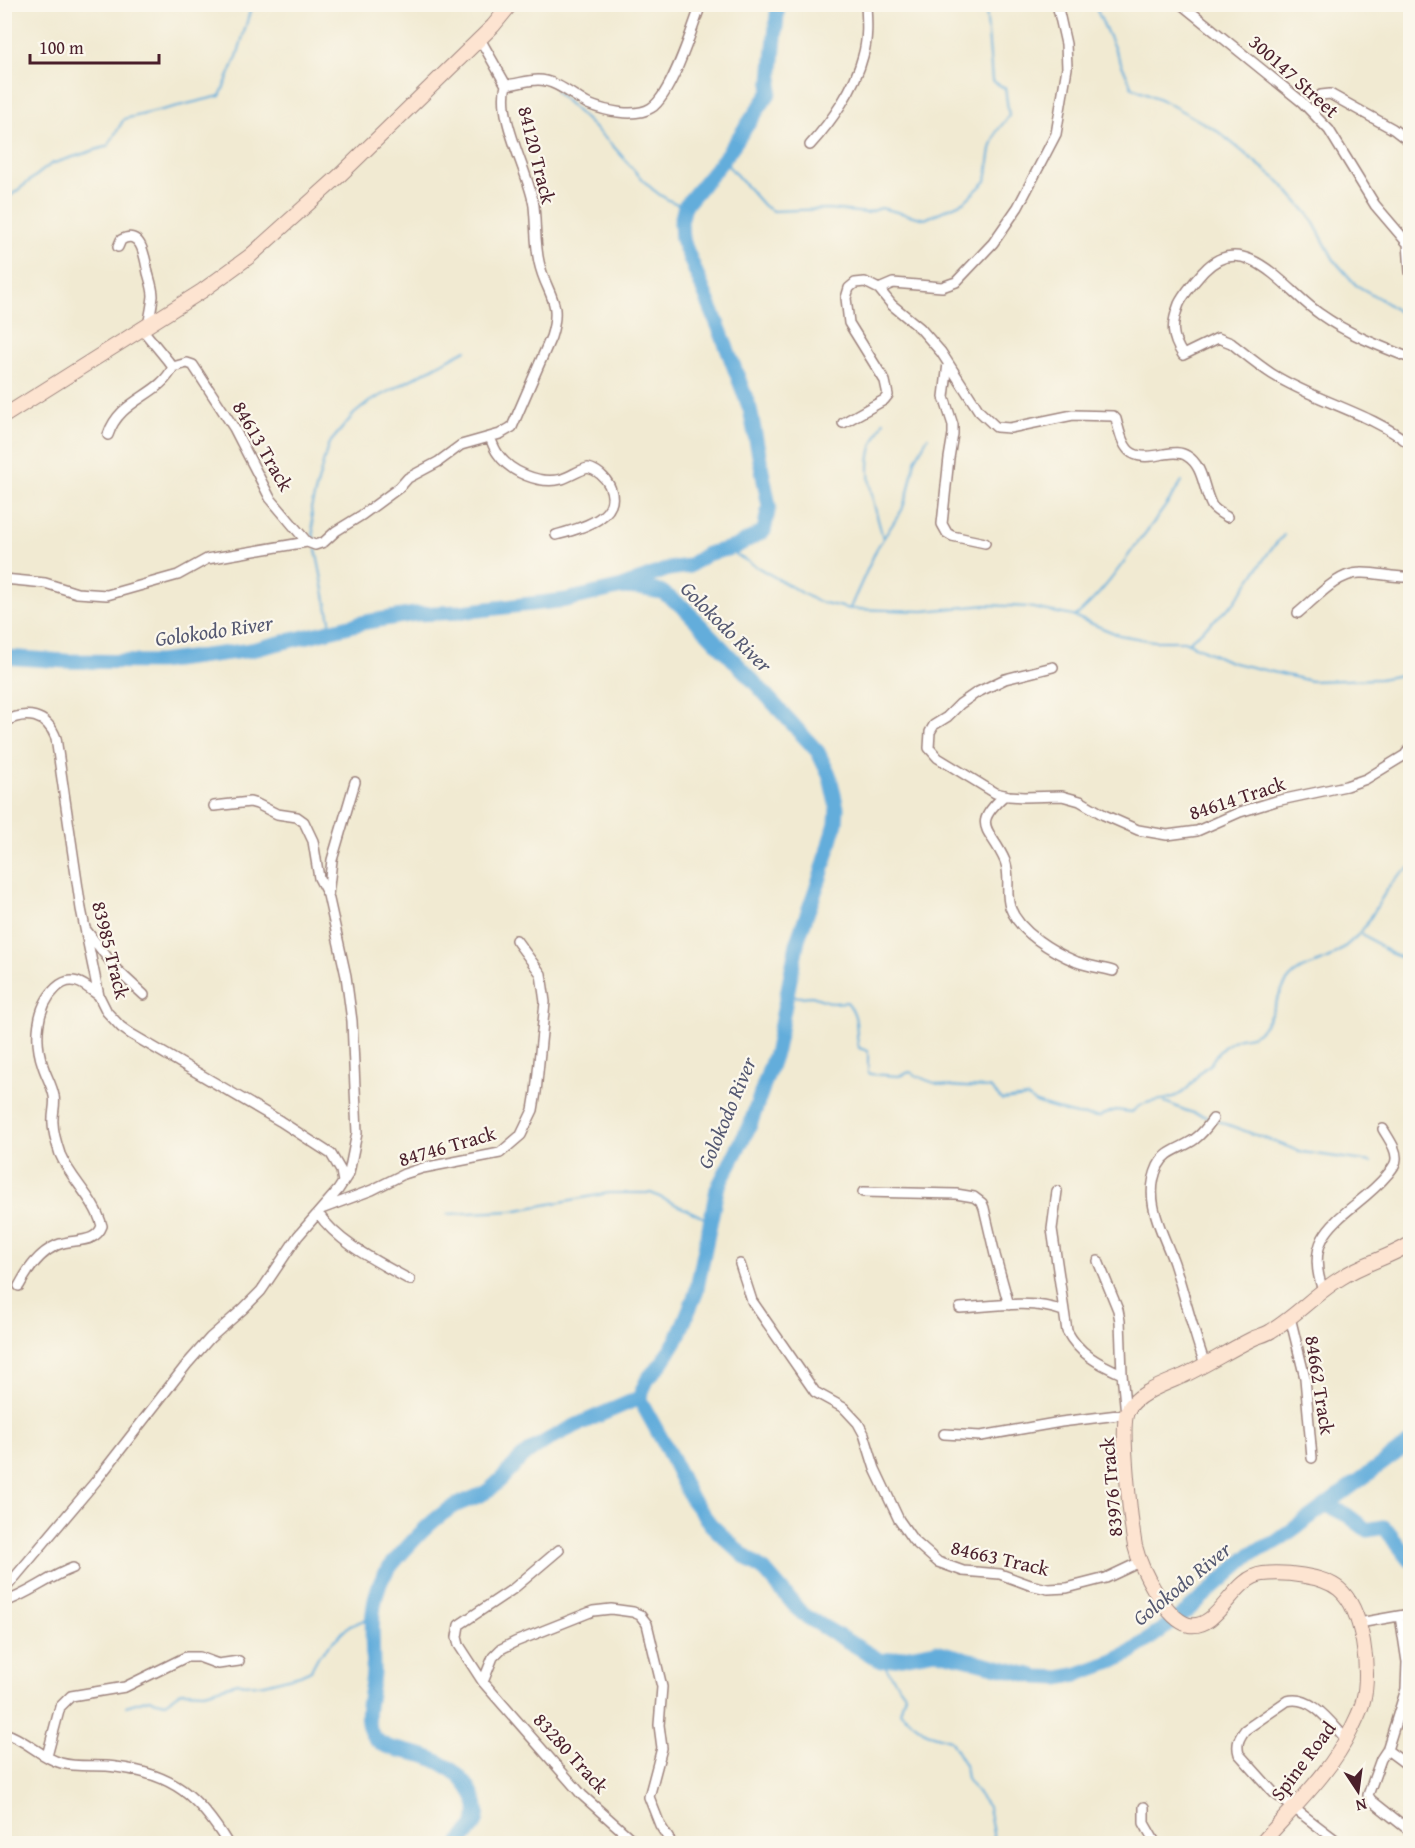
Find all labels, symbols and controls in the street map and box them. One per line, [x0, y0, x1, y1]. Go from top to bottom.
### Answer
scale bar [30, 27, 159, 65]
street label: 300147 Street [1243, 27, 1346, 124]
text: 100 m [39, 34, 84, 61]
street label: 84120 Track [511, 103, 564, 208]
street label: 84613 Track [226, 395, 301, 497]
water label: Golokodo River [673, 574, 780, 680]
water label: Golokodo River [153, 607, 276, 654]
street label: 84614 Track [1185, 768, 1290, 827]
street label: 83985 Track [85, 898, 138, 1003]
water label: Golokodo River [689, 1051, 764, 1173]
street label: 84746 Track [395, 1118, 500, 1173]
street label: 84662 Track [1298, 1333, 1343, 1437]
street label: 83976 Track [1092, 1435, 1129, 1538]
street label: 84663 Track [948, 1532, 1053, 1583]
water label: Golokodo River [1126, 1534, 1238, 1633]
street label: 83280 Track [527, 1706, 616, 1800]
street label: Spine Road [1263, 1715, 1342, 1807]
north arrow [1328, 1761, 1388, 1821]
text: N [1353, 1793, 1369, 1819]

